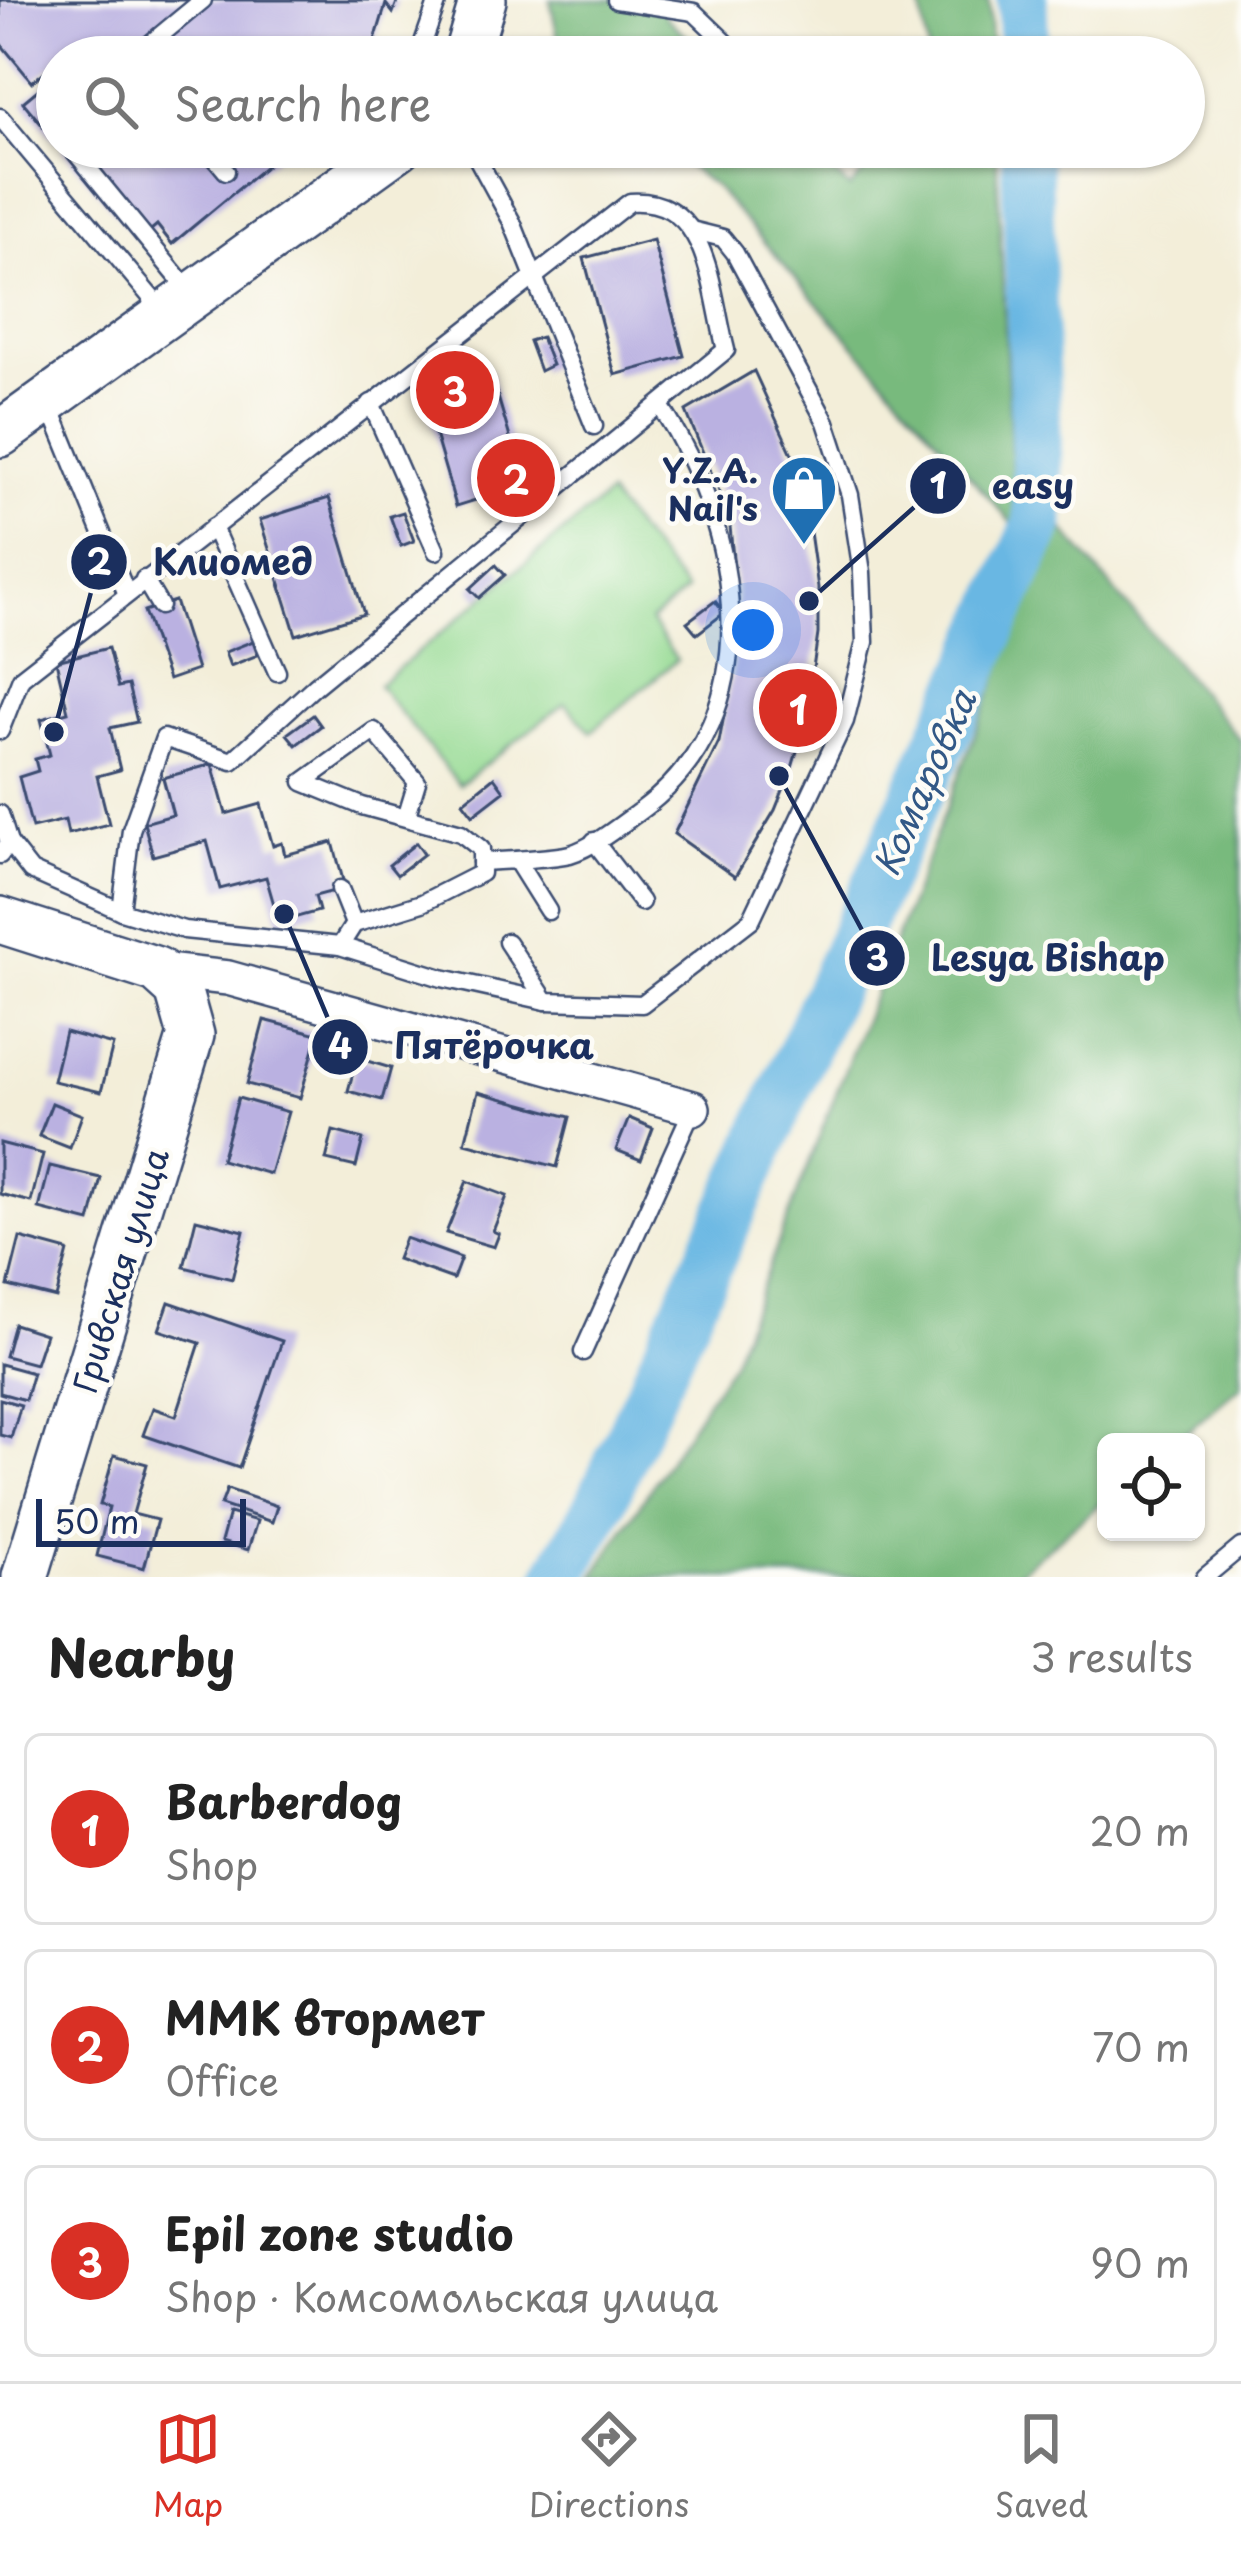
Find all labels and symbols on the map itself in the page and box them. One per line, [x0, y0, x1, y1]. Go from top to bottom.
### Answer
pin: 3 [416, 345, 494, 435]
pin: 2 [477, 433, 555, 523]
place label: Y.Z.A. Nail's [662, 444, 758, 532]
callout: easy [908, 450, 1098, 522]
shop icon: Y.Z.A. Nail's [769, 453, 839, 547]
text: 1 [929, 457, 947, 511]
text: easy [992, 457, 1074, 511]
callout: Клиомед [69, 526, 337, 598]
text: 2 [86, 533, 112, 587]
text: Клиомед [153, 533, 313, 587]
your location [723, 600, 783, 660]
pin: 1 [759, 663, 837, 753]
water label: Комаровка [858, 679, 989, 884]
callout: Lesya Bishap [847, 922, 1188, 994]
text: 3 [865, 929, 889, 983]
text: Lesya Bishap [931, 929, 1165, 983]
callout: Пятёрочка [310, 1011, 618, 1083]
text: 4 [328, 1017, 352, 1071]
text: Пятёрочка [394, 1017, 594, 1071]
street label: Гривская улица [58, 1141, 180, 1398]
scale bar [36, 1493, 246, 1546]

